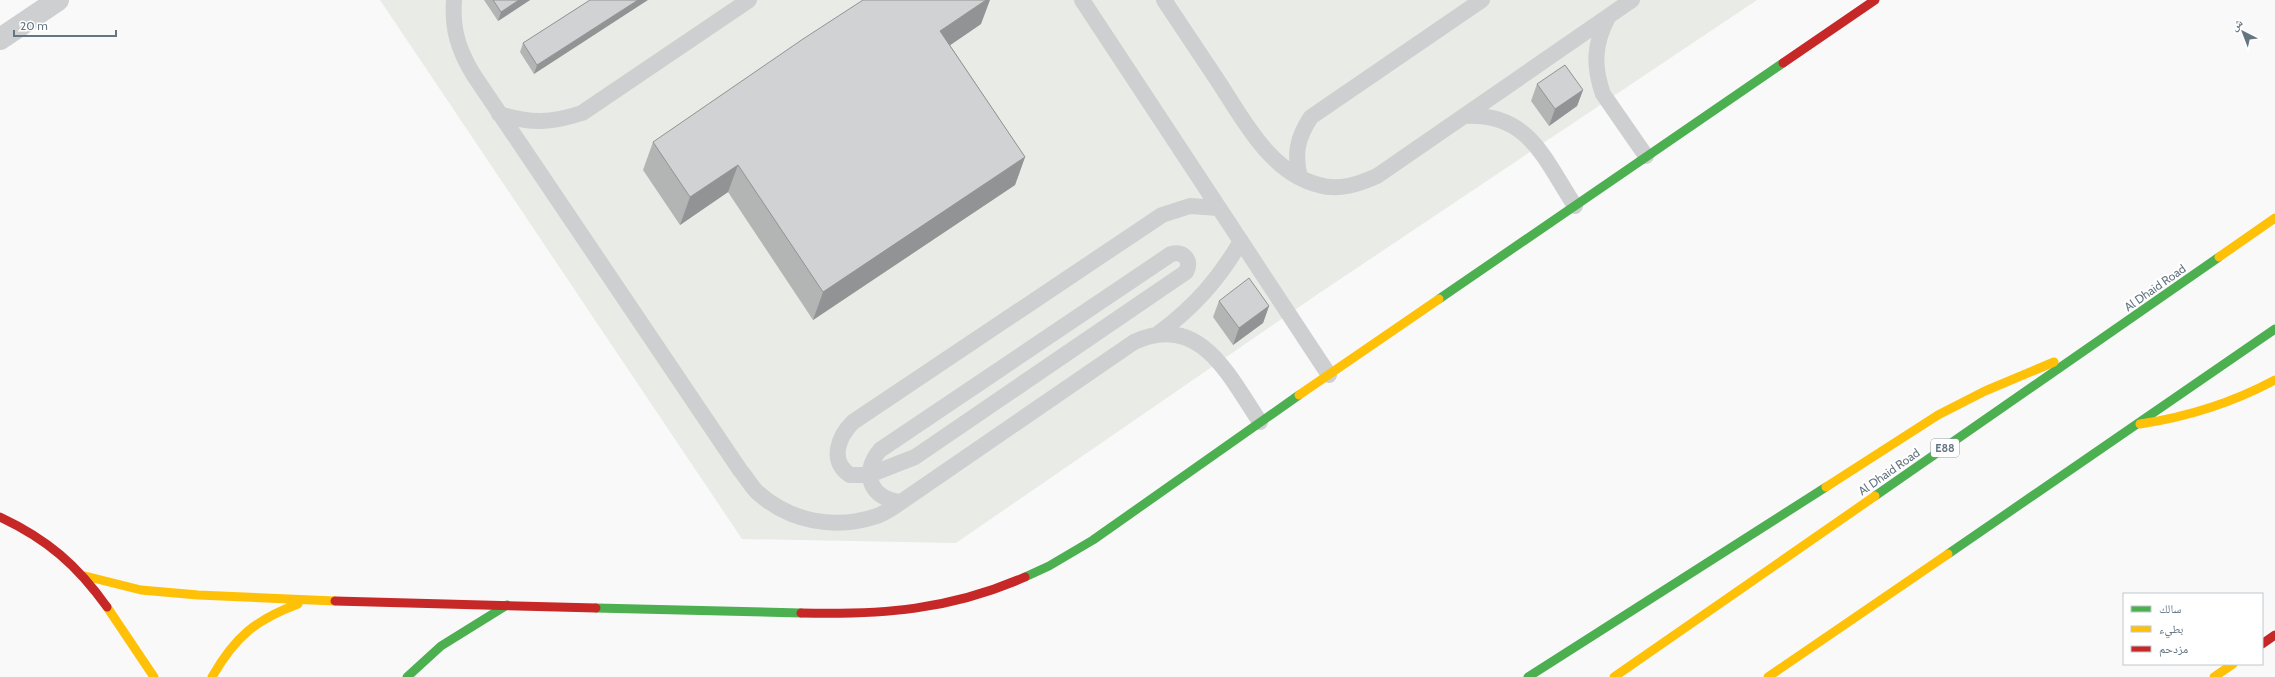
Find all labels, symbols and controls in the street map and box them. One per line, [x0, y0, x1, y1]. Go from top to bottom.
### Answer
scale bar [14, 12, 116, 38]
north arrow [2223, 12, 2263, 52]
text: ش [2227, 15, 2246, 34]
text: 20 m [20, 18, 48, 33]
street label: Al Dhaid Road [2121, 261, 2188, 314]
road number: E88 [1931, 439, 1959, 457]
street label: Al Dhaid Road [1855, 445, 1922, 498]
legend [2123, 593, 2263, 665]
text: سالك [2159, 601, 2181, 616]
text: بطيء [2159, 621, 2183, 639]
text: مزدحم [2159, 641, 2188, 657]

